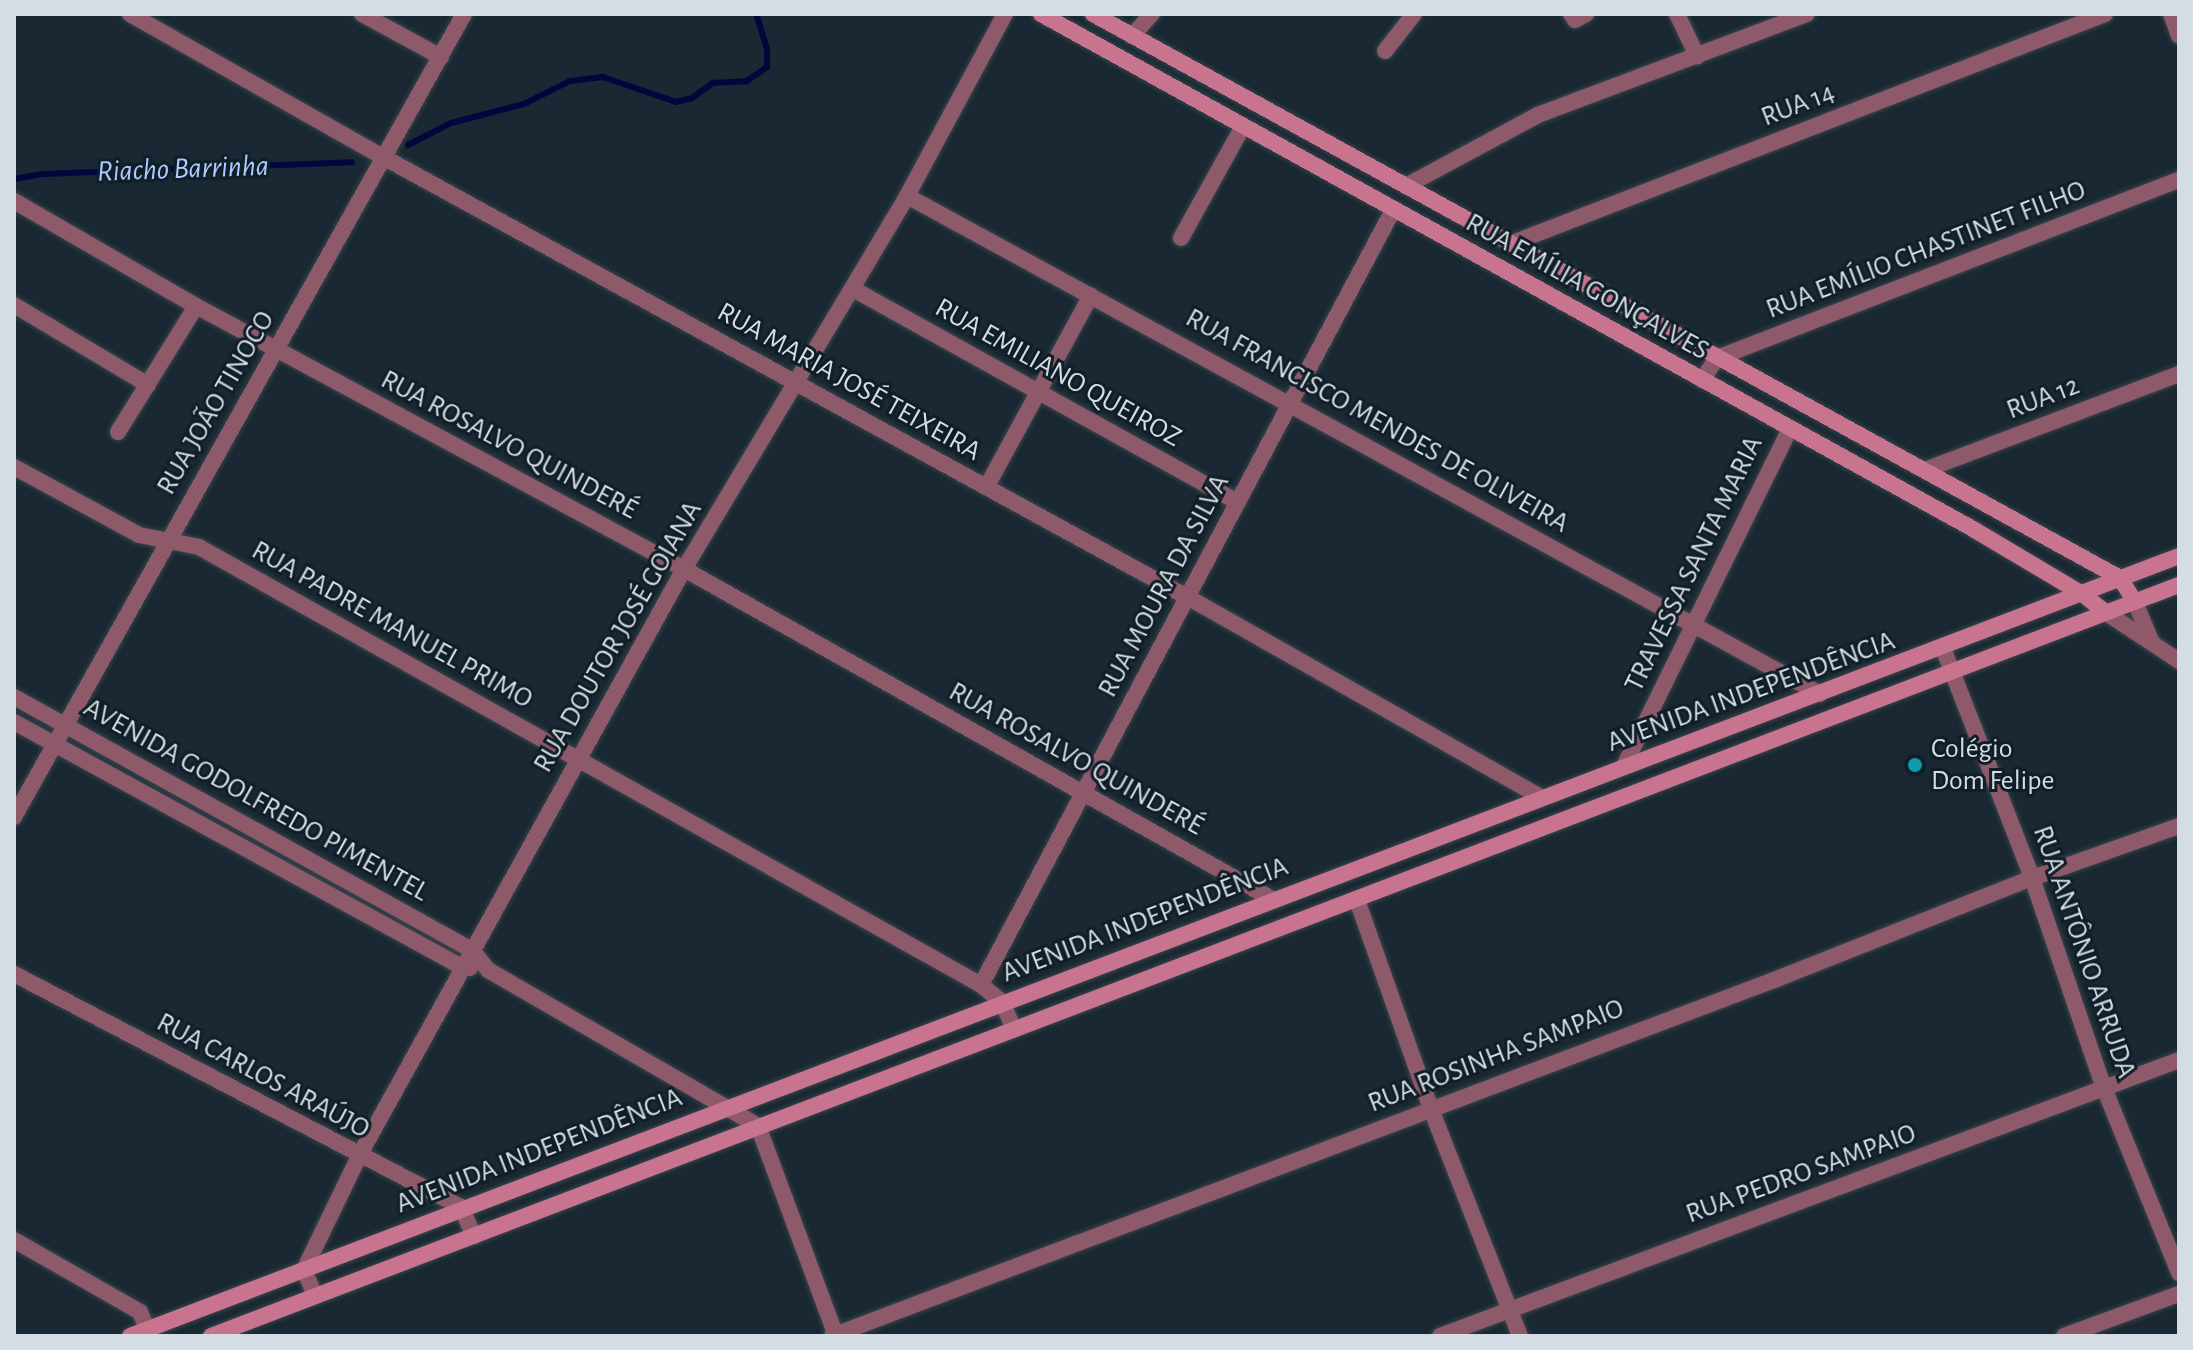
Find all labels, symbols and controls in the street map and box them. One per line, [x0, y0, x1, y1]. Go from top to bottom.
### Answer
street label: RUA 14 [1757, 76, 1839, 134]
water label: Riacho Barrinha [96, 148, 270, 190]
street label: RUA EMÍLIO CHASTINET FILHO [1761, 173, 2091, 327]
street label: RUA EMÍLIA GONÇALVES [1460, 206, 1714, 368]
street label: RUA EMILIANO QUEIROZ [929, 291, 1187, 455]
street label: RUA MARIA JOSÉ TEIXEIRA [711, 295, 987, 469]
street label: RUA FRANCISCO MENDES DE OLIVEIRA [1180, 301, 1574, 541]
street label: RUA JOÃO TINOCO [150, 305, 282, 501]
street label: RUA ROSALVO QUINDERÉ [375, 363, 643, 527]
street label: RUA 12 [2002, 369, 2084, 427]
street label: TRAVESSA SANTA MARIA [1618, 431, 1770, 697]
street label: RUA MOURA DA SILVA [1091, 469, 1237, 703]
street label: RUA DOUTOR JOSÉ GOIANA [527, 495, 709, 779]
street label: RUA PADRE MANUEL PRIMO [246, 534, 538, 716]
street label: AVENIDA INDEPENDÊNCIA [1602, 624, 1900, 760]
street label: RUA ROSALVO QUINDERÉ [943, 675, 1209, 843]
street label: AVENIDA GODOLFREDO PIMENTEL [78, 691, 434, 909]
place label: Colégio Dom Felipe [1931, 732, 2054, 798]
marker: Colégio Dom Felipe [1906, 756, 1924, 774]
street label: RUA ANTÔNIO ARRUDA [2025, 821, 2143, 1083]
street label: AVENIDA INDEPENDÊNCIA [997, 850, 1293, 990]
street label: RUA ROSINHA SAMPAIO [1363, 992, 1629, 1120]
street label: RUA CARLOS ARAÚJO [151, 1006, 375, 1146]
street label: AVENIDA INDEPENDÊNCIA [391, 1081, 687, 1221]
street label: RUA PEDRO SAMPAIO [1681, 1117, 1921, 1231]

